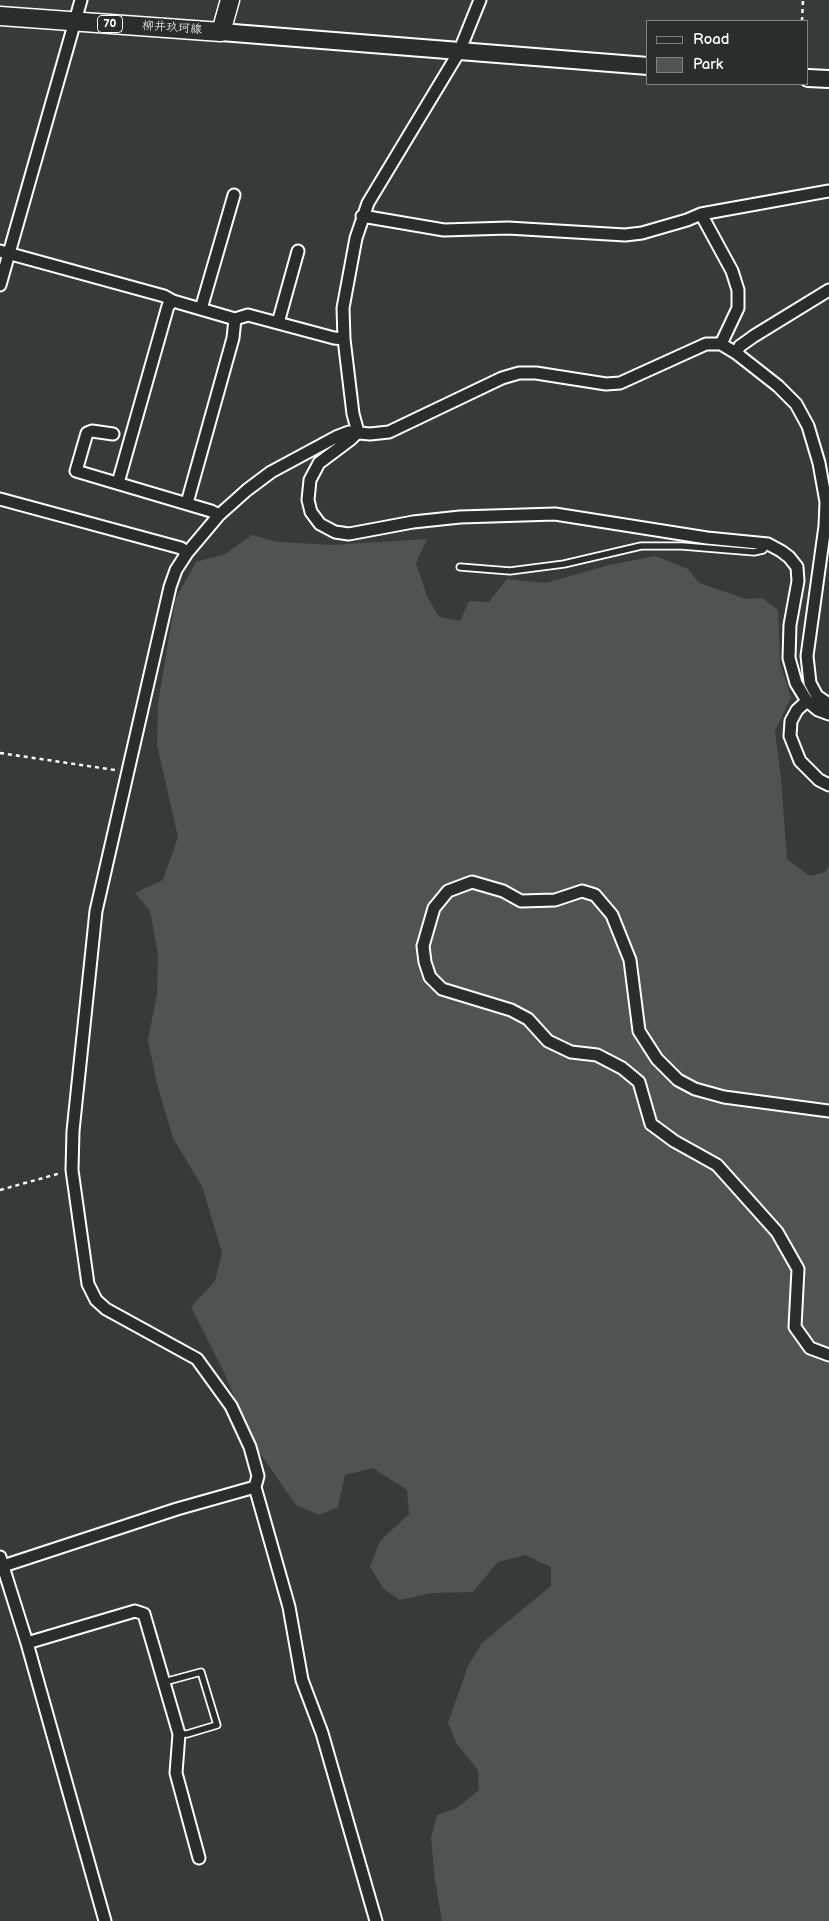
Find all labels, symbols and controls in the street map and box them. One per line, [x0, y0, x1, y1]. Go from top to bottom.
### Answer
road number: 70 [98, 15, 122, 32]
street label: 柳井玖珂線 [142, 19, 202, 37]
legend [646, 20, 809, 85]
text: Road [693, 30, 729, 49]
text: Park [693, 55, 723, 74]

